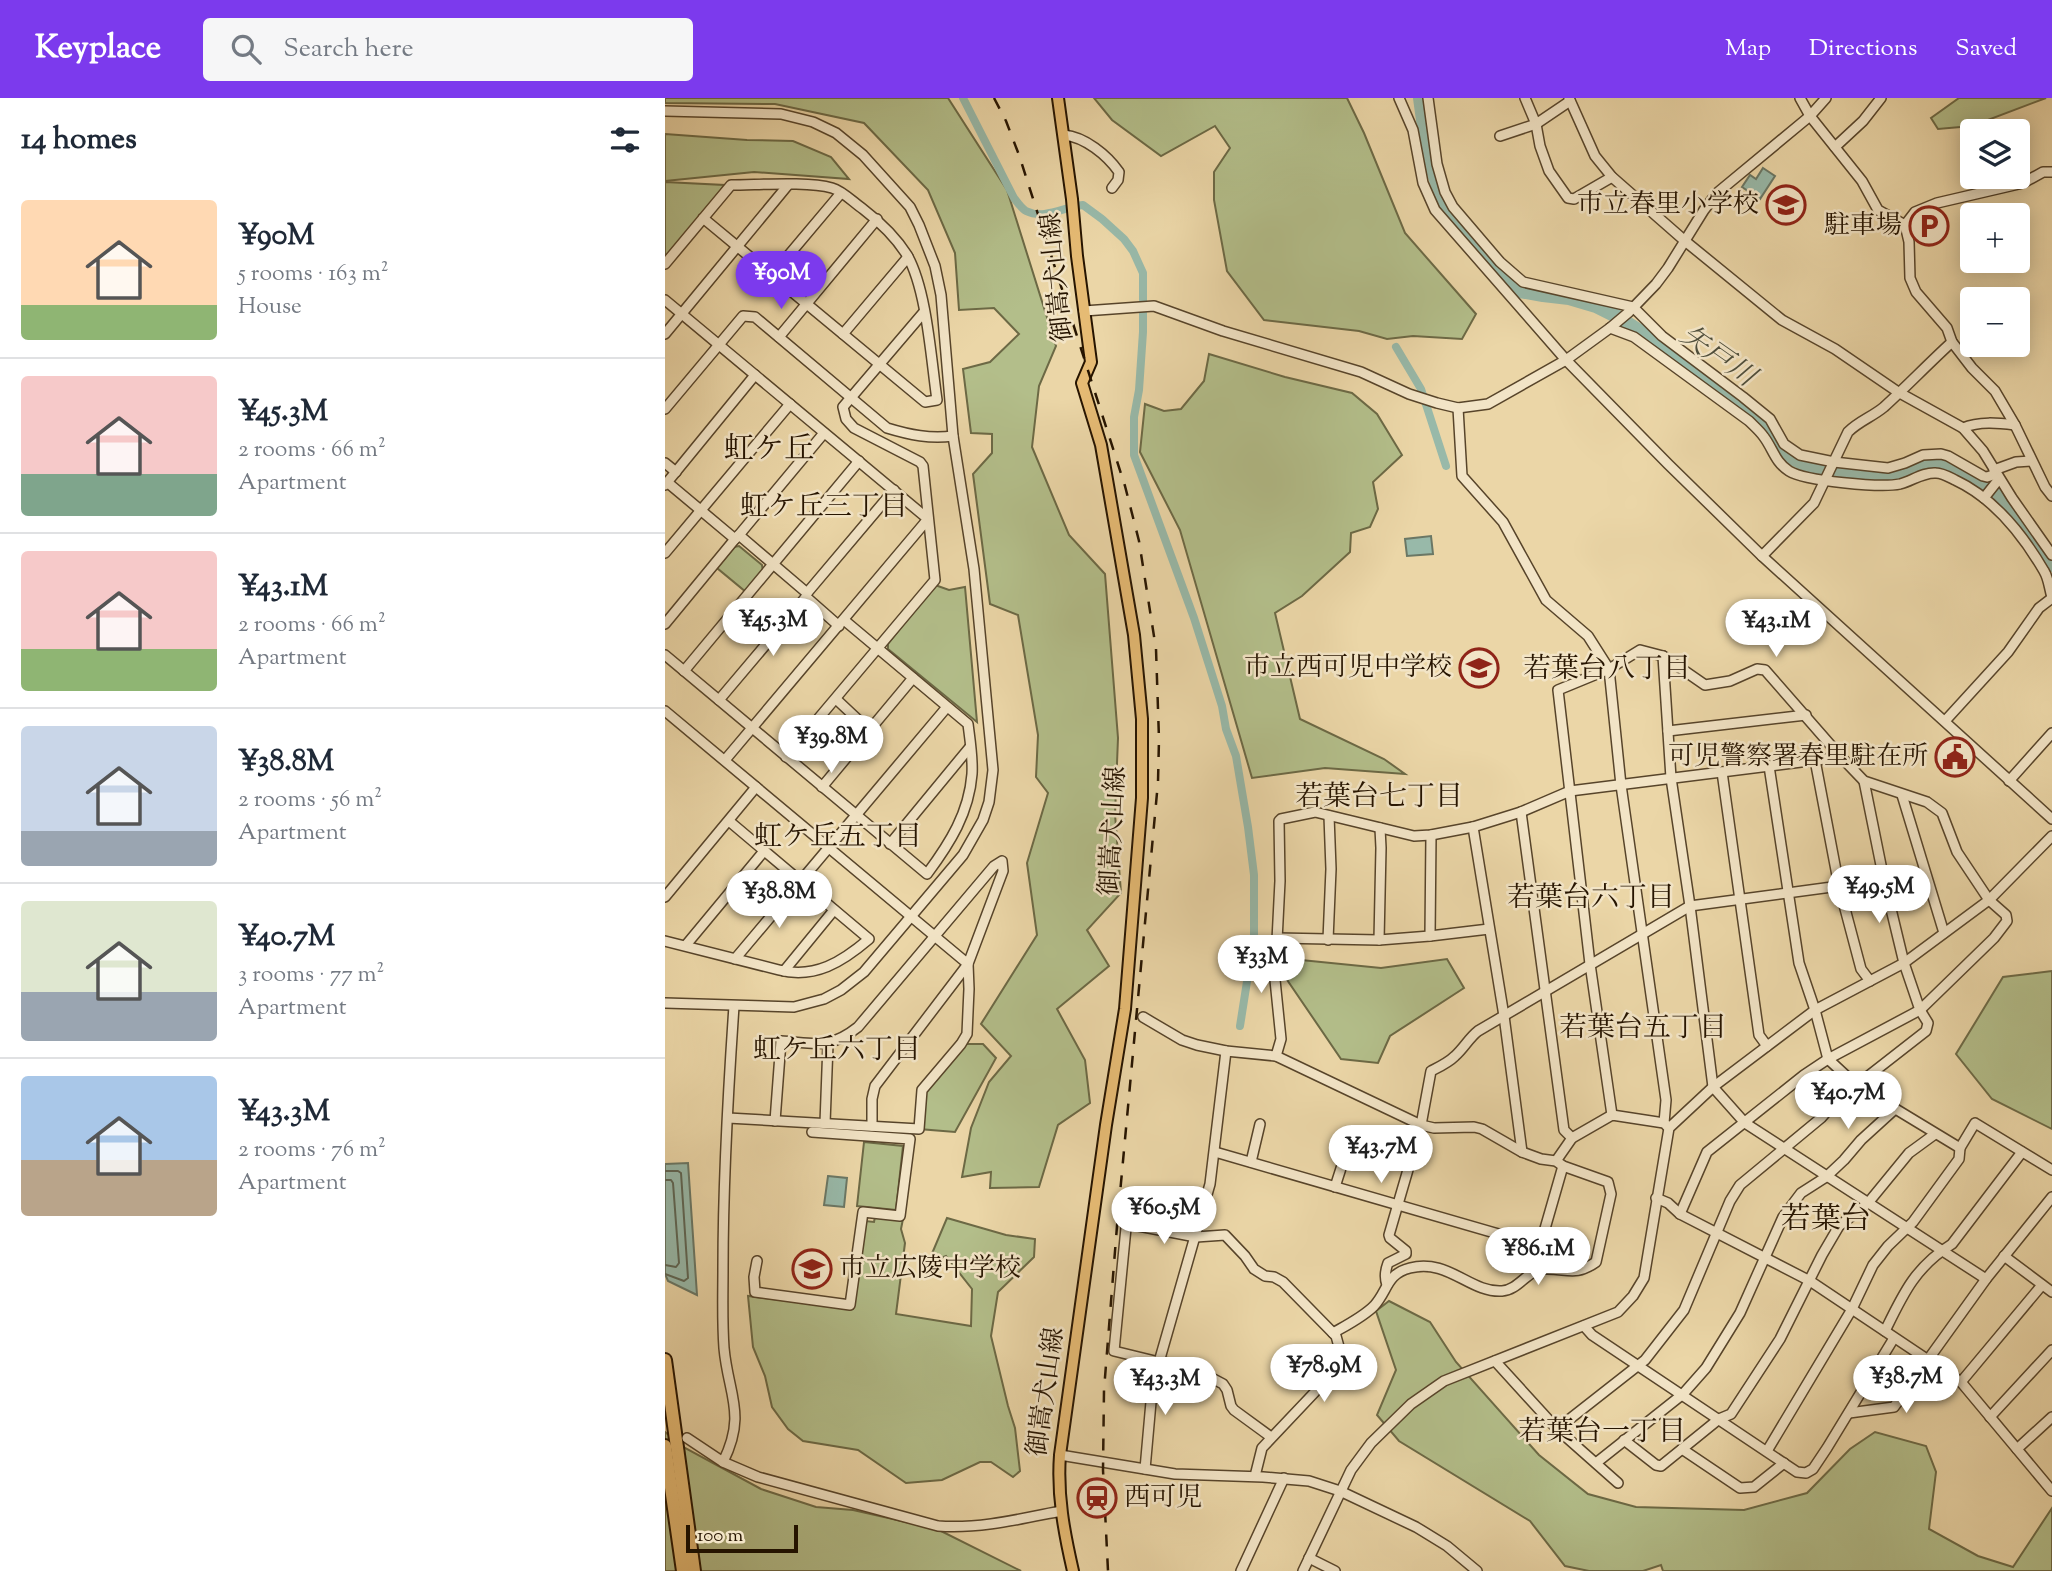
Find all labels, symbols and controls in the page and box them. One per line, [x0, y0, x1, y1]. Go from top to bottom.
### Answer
search box [203, 18, 693, 81]
text: Keyplace [35, 25, 161, 73]
icon: search [227, 30, 265, 68]
text: Search here [283, 31, 414, 68]
text: Map [1725, 32, 1771, 66]
text: Directions [1809, 32, 1917, 66]
text: Saved [1955, 32, 2017, 66]
text: 14 homes [21, 119, 137, 162]
map controls [1960, 119, 2030, 357]
button: layers [1960, 119, 2030, 189]
icon: filters [606, 121, 644, 159]
school or university icon: 市立春里小学校 [1765, 184, 1807, 226]
place label: 市立春里小学校 [1577, 187, 1759, 224]
button: + [1960, 203, 2030, 273]
parking icon: 駐車場 [1908, 205, 1950, 247]
place label: 駐車場 [1824, 208, 1902, 245]
street label: 御嵩犬山線 [1033, 210, 1083, 344]
text: ¥90M [238, 215, 315, 258]
icon: home [77, 228, 161, 312]
pin: ¥90M [740, 252, 822, 311]
text: ¥90M [752, 257, 810, 290]
text: 5 rooms · 163 m² [238, 258, 388, 291]
button: − [1960, 287, 2030, 357]
text: House [238, 291, 302, 324]
water label: 矢戸川 [1671, 317, 1765, 399]
text: ¥45.3M [238, 391, 328, 434]
icon: home [77, 404, 161, 488]
district label: 虹ケ丘 [724, 429, 814, 472]
text: 2 rooms · 66 m² [238, 434, 386, 467]
text: Apartment [238, 467, 347, 500]
district label: 虹ケ丘三丁目 [740, 488, 908, 528]
text: ¥43.1M [238, 566, 328, 609]
icon: home [77, 579, 161, 663]
pin: ¥45.3M [716, 598, 830, 658]
pin: ¥43.1M [1719, 600, 1833, 659]
text: ¥45.3M [738, 604, 808, 637]
text: ¥43.1M [1741, 605, 1811, 638]
text: 2 rooms · 66 m² [238, 609, 386, 642]
text: Apartment [238, 642, 347, 675]
school or university icon: 市立西可児中学校 [1458, 647, 1500, 689]
place label: 市立西可児中学校 [1244, 650, 1452, 687]
district label: 若葉台八丁目 [1523, 650, 1691, 690]
pin: ¥39.8M [774, 716, 888, 775]
text: ¥39.8M [794, 721, 868, 754]
public building icon: 可児警察署春里駐在所 [1934, 736, 1976, 778]
place label: 可児警察署春里駐在所 [1668, 739, 1928, 776]
text: ¥38.8M [238, 741, 334, 784]
icon: home [77, 754, 161, 838]
street label: 御嵩犬山線 [1092, 765, 1136, 897]
district label: 若葉台七丁目 [1295, 778, 1463, 818]
text: 2 rooms · 56 m² [238, 784, 382, 817]
text: Apartment [238, 817, 347, 850]
district label: 虹ケ丘五丁目 [754, 818, 922, 858]
pin: ¥49.5M [1822, 866, 1936, 925]
pin: ¥38.8M [722, 870, 836, 930]
text: ¥49.5M [1844, 871, 1914, 904]
text: ¥38.8M [742, 876, 816, 909]
district label: 若葉台六丁目 [1507, 879, 1675, 919]
text: ¥40.7M [238, 916, 335, 959]
icon: home [77, 929, 161, 1013]
pin: ¥33M [1220, 936, 1302, 995]
text: ¥33M [1234, 941, 1288, 974]
text: 3 rooms · 77 m² [238, 959, 384, 992]
text: Apartment [238, 992, 347, 1025]
district label: 若葉台五丁目 [1559, 1009, 1727, 1049]
district label: 虹ケ丘六丁目 [753, 1031, 921, 1071]
pin: ¥40.7M [1791, 1072, 1905, 1131]
text: ¥40.7M [1811, 1077, 1885, 1110]
text: ¥43.3M [238, 1091, 330, 1134]
icon: home [77, 1104, 161, 1188]
pin: ¥43.7M [1324, 1126, 1438, 1185]
text: ¥43.7M [1345, 1131, 1417, 1164]
text: 2 rooms · 76 m² [238, 1134, 386, 1167]
text: Apartment [238, 1167, 347, 1200]
pin: ¥60.5M [1107, 1186, 1221, 1246]
text: ¥60.5M [1127, 1192, 1201, 1225]
district label: 若葉台 [1781, 1199, 1871, 1242]
pin: ¥86.1M [1481, 1228, 1595, 1287]
text: ¥86.1M [1501, 1233, 1575, 1266]
school or university icon: 市立広陵中学校 [791, 1248, 833, 1290]
place label: 市立広陵中学校 [839, 1251, 1021, 1288]
street label: 御嵩犬山線 [1020, 1325, 1074, 1459]
pin: ¥78.9M [1267, 1344, 1381, 1404]
text: ¥78.9M [1286, 1350, 1362, 1383]
pin: ¥38.7M [1849, 1356, 1963, 1415]
pin: ¥43.3M [1108, 1358, 1222, 1417]
text: ¥38.7M [1869, 1361, 1943, 1394]
text: ¥43.3M [1130, 1363, 1200, 1396]
district label: 若葉台一丁目 [1518, 1413, 1686, 1453]
station icon: 西可児 [1076, 1477, 1118, 1519]
place label: 西可児 [1124, 1480, 1202, 1517]
scale bar [686, 1522, 798, 1554]
text: 100 m [697, 1523, 743, 1550]

